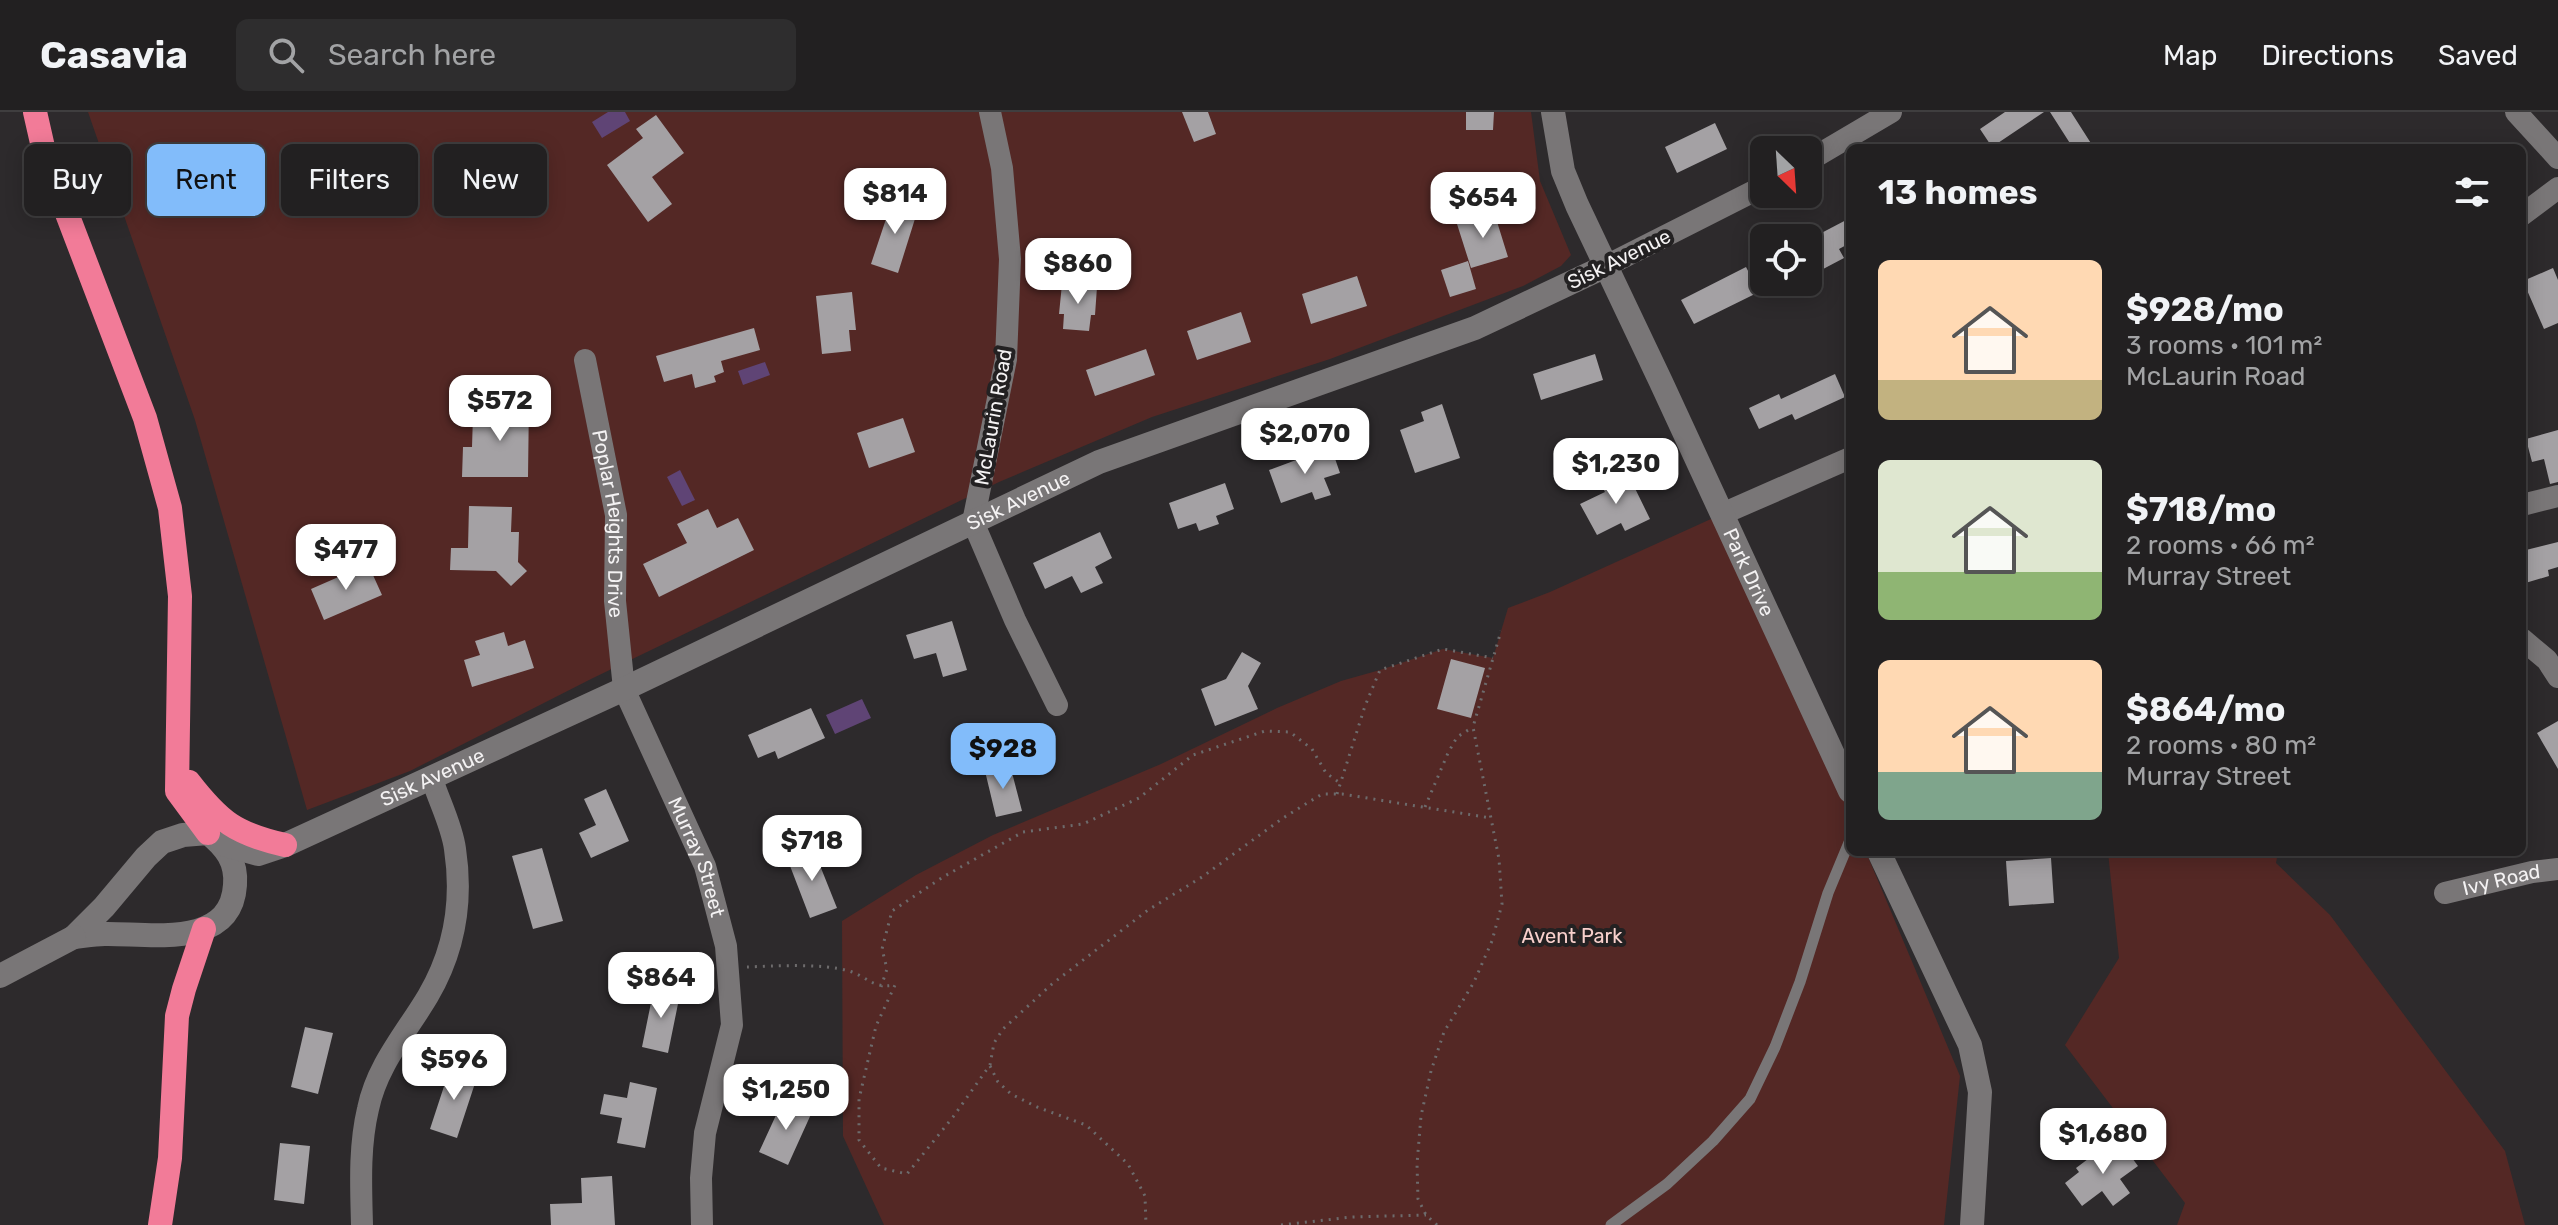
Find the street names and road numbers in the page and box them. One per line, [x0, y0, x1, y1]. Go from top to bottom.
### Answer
street label: Sisk Avenue [1563, 224, 1675, 294]
street label: McLaurin Road [969, 347, 1017, 487]
street label: Poplar Heights Drive [587, 427, 629, 619]
street label: Sisk Avenue [963, 466, 1074, 536]
street label: Park Drive [1718, 524, 1780, 620]
street label: Sisk Avenue [376, 743, 488, 812]
street label: Murray Street [663, 793, 730, 920]
street label: Ivy Road [2460, 859, 2542, 900]

